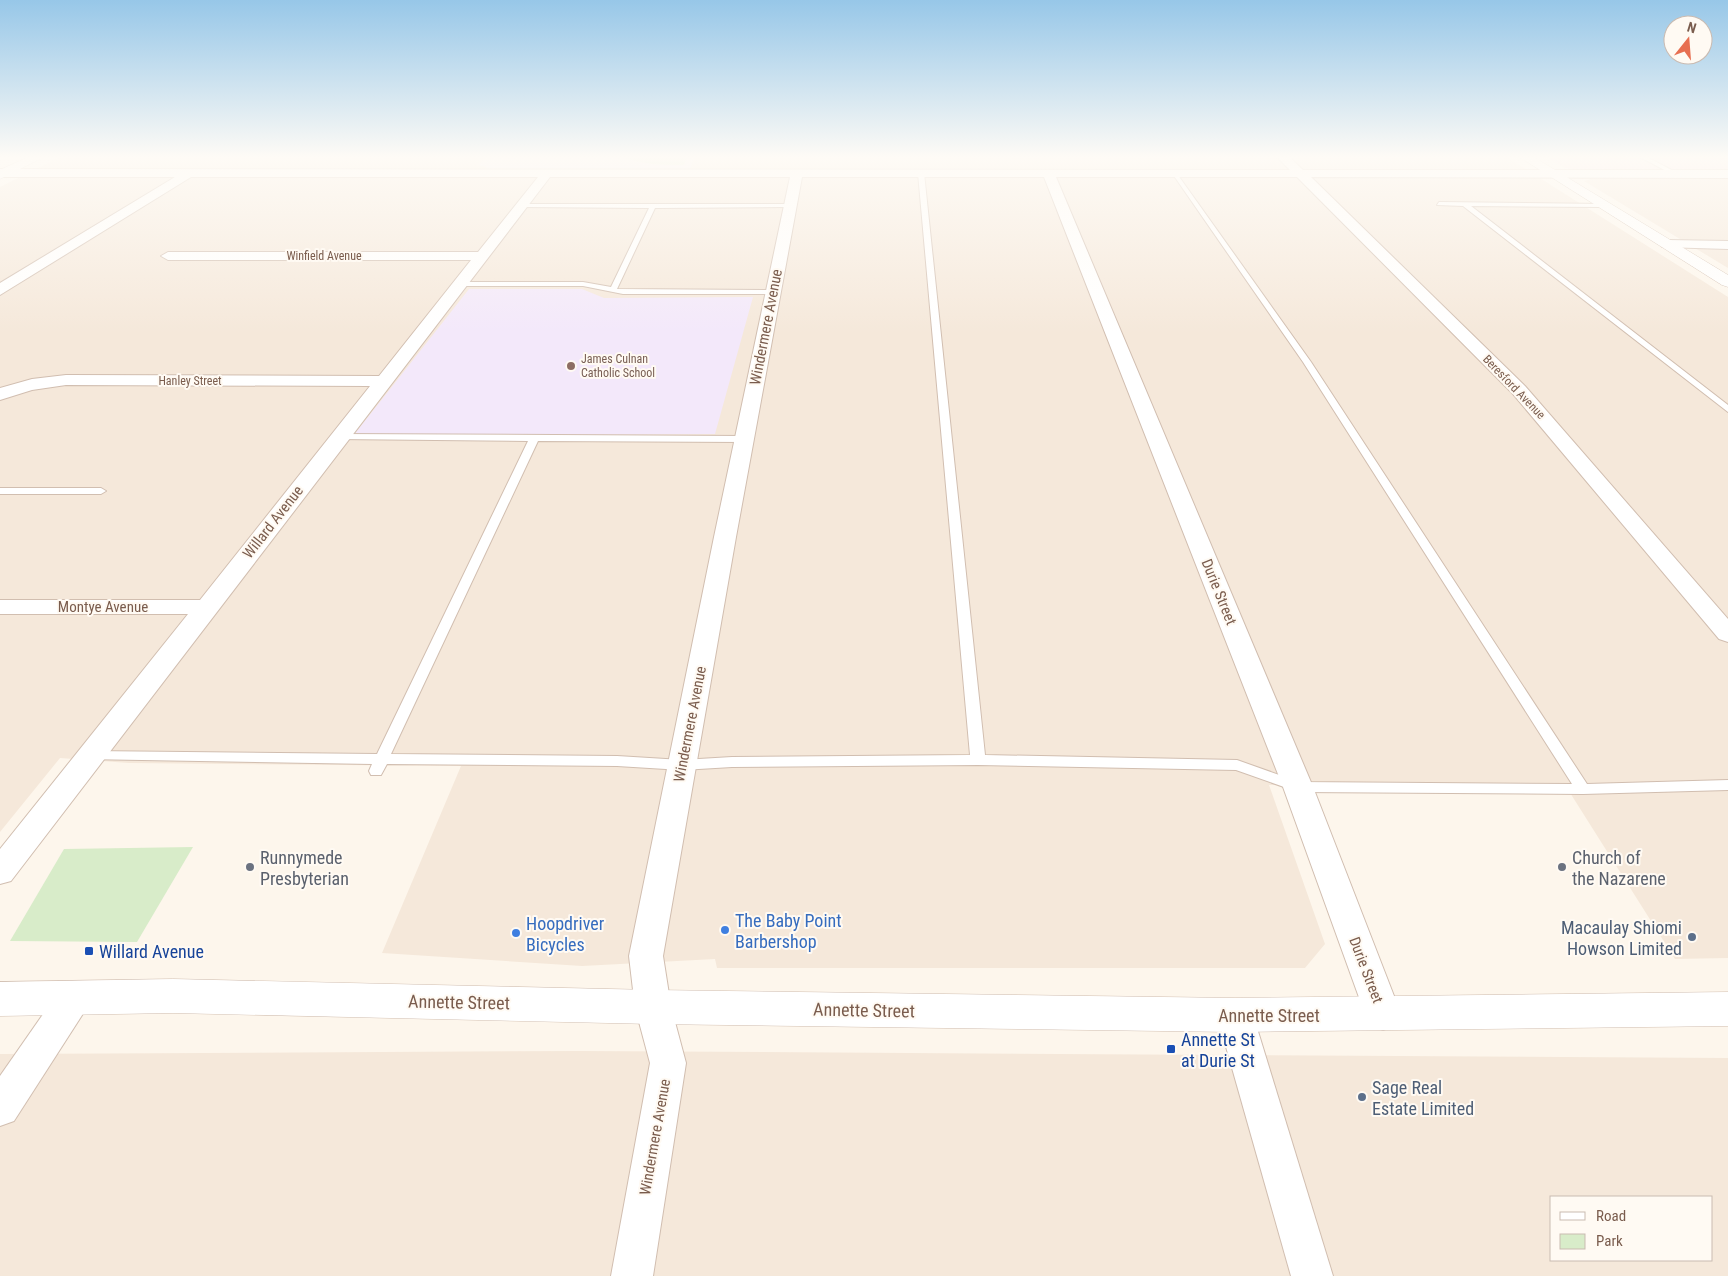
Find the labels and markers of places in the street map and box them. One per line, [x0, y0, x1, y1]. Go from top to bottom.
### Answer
place label: James Culnan Catholic School [581, 352, 655, 380]
marker: James Culnan Catholic School [565, 360, 577, 372]
place label: Runnymede Presbyterian [260, 847, 349, 889]
place label: Church of the Nazarene [1572, 847, 1666, 889]
marker: Runnymede Presbyterian [244, 861, 256, 873]
marker: Church of the Nazarene [1556, 861, 1568, 873]
place label: The Baby Point Barbershop [735, 910, 842, 952]
place label: Hoopdriver Bicycles [526, 913, 605, 955]
place label: Macaulay Shiomi Howson Limited [1561, 917, 1682, 959]
marker: The Baby Point Barbershop [719, 924, 731, 936]
marker: Hoopdriver Bicycles [510, 927, 522, 939]
marker: Macaulay Shiomi Howson Limited [1686, 931, 1698, 943]
place label: Willard Avenue [99, 941, 204, 962]
marker: Willard Avenue [83, 945, 95, 957]
place label: Annette St at Durie St [1181, 1029, 1255, 1071]
marker: Annette St at Durie St [1165, 1043, 1177, 1055]
place label: Sage Real Estate Limited [1372, 1077, 1474, 1119]
marker: Sage Real Estate Limited [1356, 1091, 1368, 1103]

